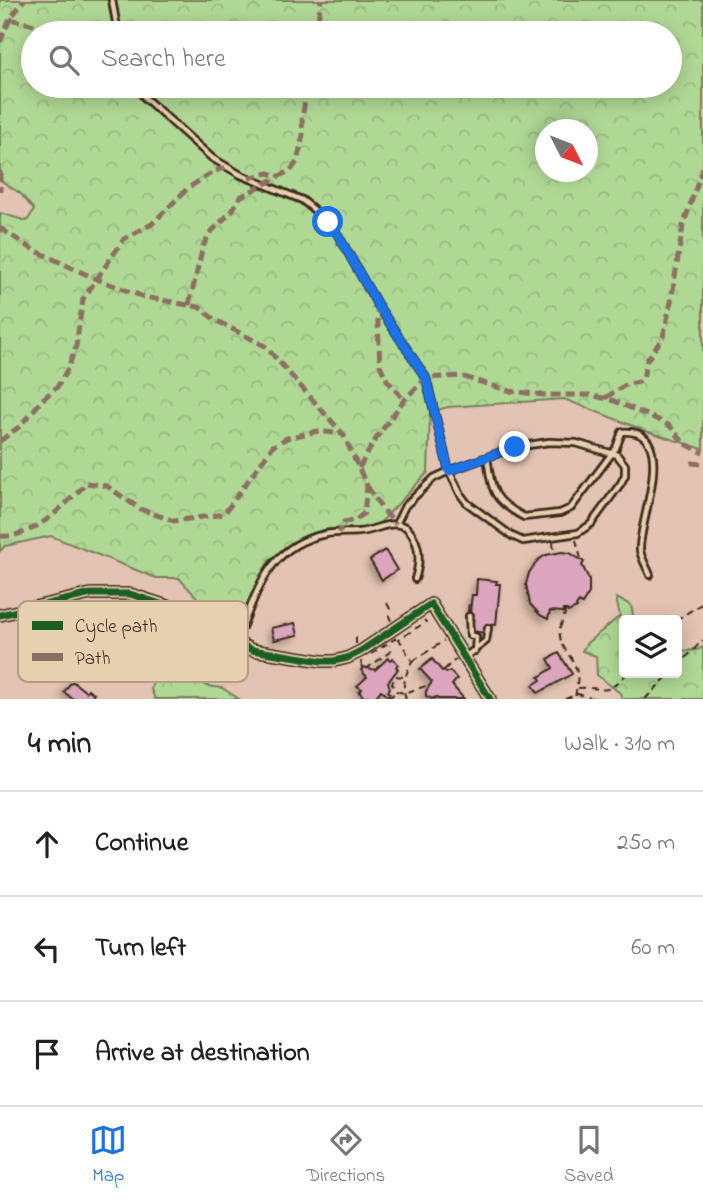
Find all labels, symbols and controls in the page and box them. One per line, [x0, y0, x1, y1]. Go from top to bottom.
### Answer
search box [21, 21, 682, 98]
icon: search [45, 41, 83, 79]
text: Search here [101, 41, 226, 79]
north arrow [535, 119, 598, 182]
route start [312, 206, 343, 237]
route end [499, 431, 530, 462]
legend [18, 601, 248, 682]
text: Cycle path [75, 614, 157, 642]
map controls [619, 615, 682, 678]
button: layers [619, 615, 682, 678]
text: Path [75, 646, 111, 673]
text: 4 min [28, 723, 91, 767]
text: Walk · 310 m [564, 728, 675, 761]
icon: ahead [28, 825, 66, 863]
text: Continue [95, 825, 188, 863]
text: 250 m [617, 827, 675, 860]
icon: left [28, 930, 66, 968]
text: Turn left [95, 930, 186, 968]
text: 60 m [631, 932, 675, 965]
icon: arrive [28, 1035, 66, 1073]
text: Arrive at destination [95, 1035, 310, 1073]
tab: Map [89, 1121, 127, 1190]
tab: Directions [306, 1121, 385, 1190]
tab: Saved [564, 1121, 614, 1190]

